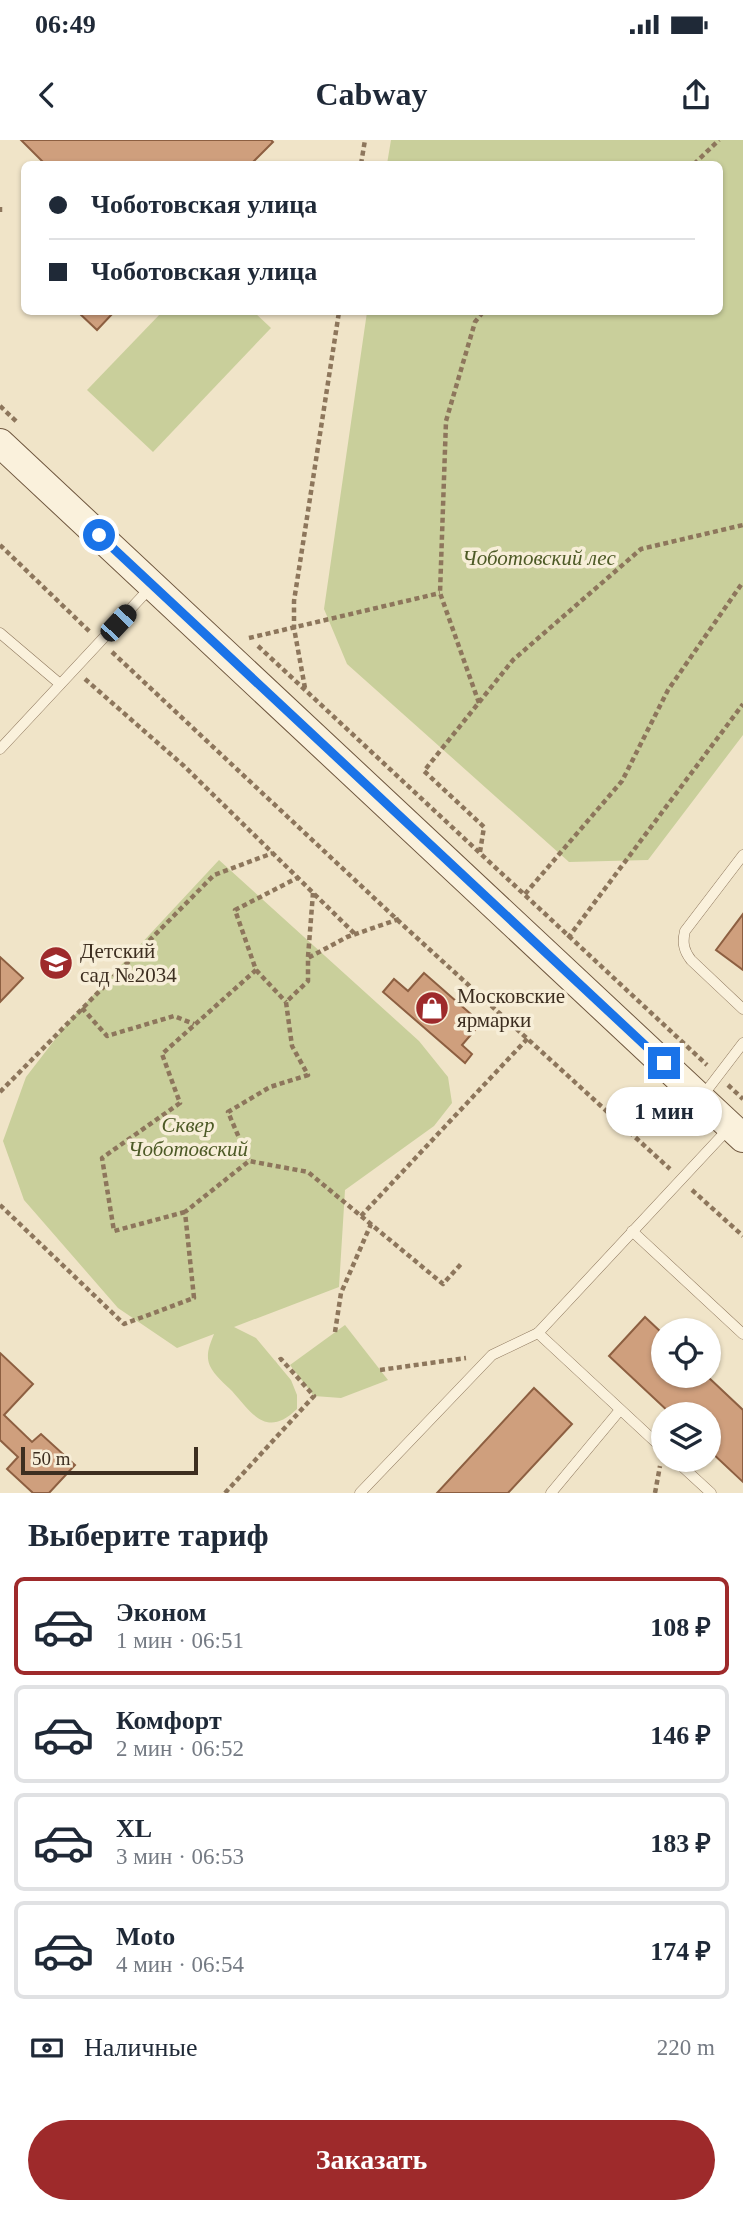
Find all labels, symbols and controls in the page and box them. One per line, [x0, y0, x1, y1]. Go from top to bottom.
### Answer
text: 06:49 [35, 10, 96, 39]
icon: back [28, 76, 66, 114]
text: Cabway [315, 76, 428, 112]
icon: share [677, 76, 715, 114]
text: Чоботовская улица [91, 190, 317, 219]
text: Чоботовская улица [91, 257, 317, 286]
route start [83, 519, 115, 551]
park label: Чоботовский лес [462, 546, 616, 570]
car [96, 600, 141, 646]
place label: Детский сад №2034 [80, 939, 177, 987]
school or university icon: Детский сад №2034 [37, 944, 75, 982]
place label: Московские ярмарки [457, 984, 565, 1032]
shop icon: Московские ярмарки [413, 989, 451, 1027]
route end [648, 1047, 680, 1079]
callout: 1 мин [606, 1088, 722, 1136]
text: 1 мин [634, 1099, 694, 1124]
park label: Сквер Чоботовский [128, 1113, 249, 1161]
map controls [651, 1318, 721, 1472]
button: locate [651, 1318, 721, 1388]
button: layers [651, 1402, 721, 1472]
scale bar [21, 1444, 198, 1476]
text: 50 m [32, 1448, 71, 1469]
text: Выберите тариф [28, 1517, 269, 1553]
icon: car [32, 1595, 95, 1658]
text: Эконом [116, 1598, 206, 1627]
text: 108 ₽ [650, 1613, 711, 1642]
text: 1 мин · 06:51 [116, 1628, 244, 1653]
icon: car [32, 1703, 95, 1766]
text: Комфорт [116, 1706, 222, 1735]
text: 146 ₽ [650, 1721, 711, 1750]
text: 2 мин · 06:52 [116, 1736, 244, 1761]
icon: car [32, 1811, 95, 1874]
text: XL [116, 1814, 152, 1843]
text: 183 ₽ [650, 1829, 711, 1858]
text: 3 мин · 06:53 [116, 1844, 244, 1869]
icon: car [32, 1919, 95, 1982]
text: Moto [116, 1922, 175, 1951]
text: 174 ₽ [650, 1937, 711, 1966]
text: 4 мин · 06:54 [116, 1952, 244, 1977]
icon: cash [28, 2029, 66, 2067]
text: Наличные [84, 2033, 197, 2062]
text: 220 m [657, 2035, 715, 2060]
button: Заказать [28, 2120, 715, 2200]

